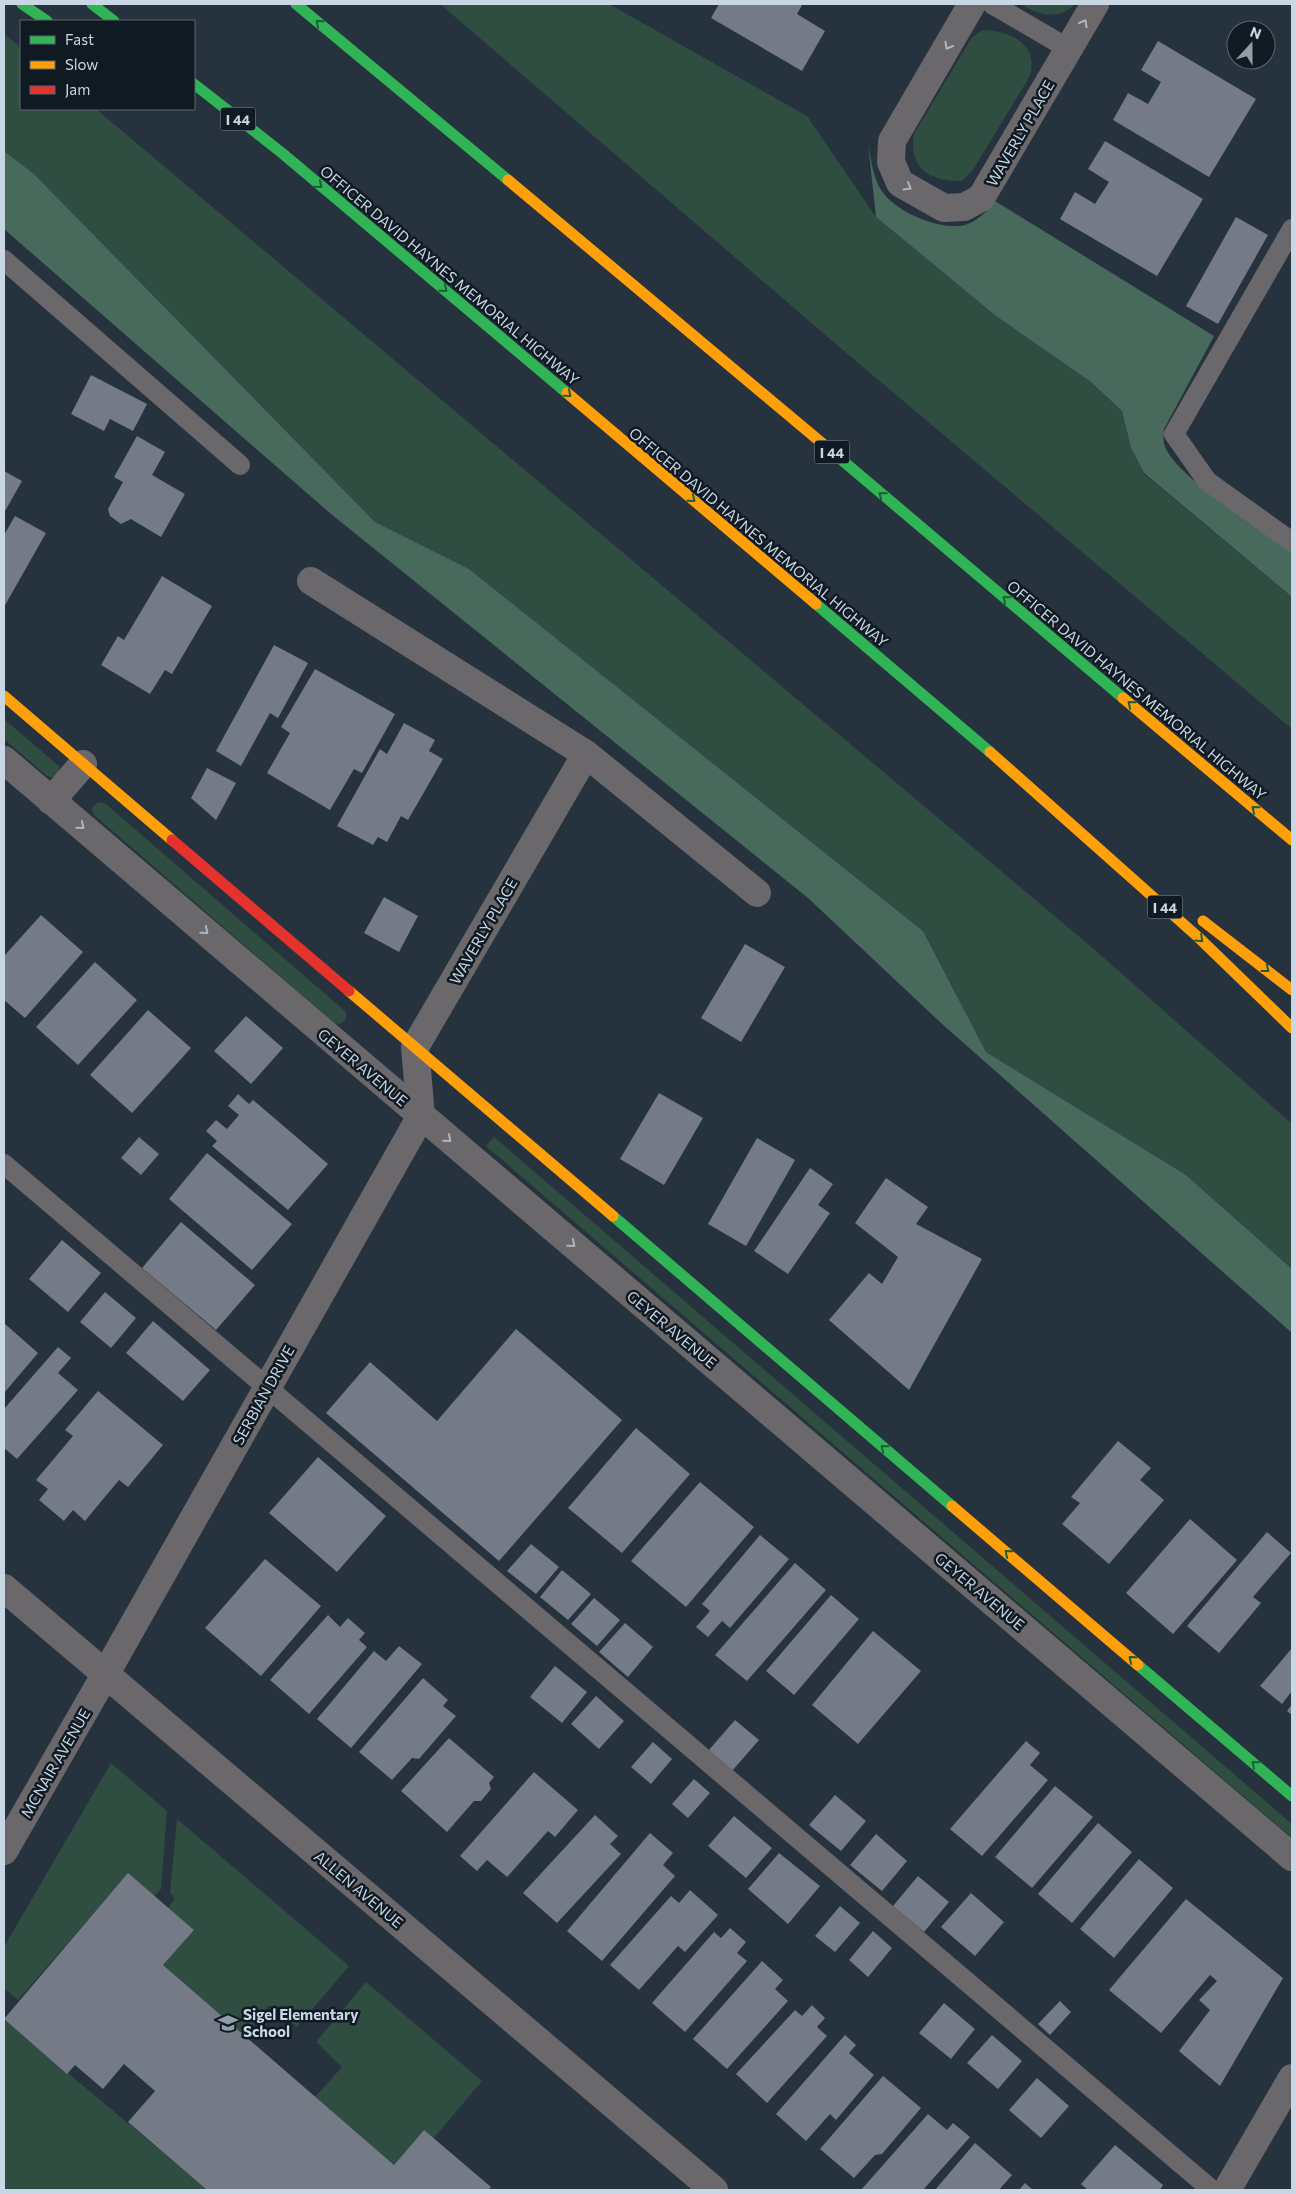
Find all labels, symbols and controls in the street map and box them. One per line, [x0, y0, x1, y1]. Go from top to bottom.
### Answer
one-way arrow [1078, 19, 1088, 28]
legend [20, 20, 195, 110]
one-way arrow [316, 20, 325, 29]
north arrow [1226, 20, 1276, 70]
text: N [1248, 23, 1264, 42]
text: Fast [65, 30, 94, 48]
one-way arrow [944, 40, 954, 49]
text: Slow [65, 55, 98, 73]
street label: WAVERLY PLACE [982, 77, 1058, 189]
text: Jam [65, 80, 90, 98]
road number: I 44 [220, 108, 256, 130]
street label: OFFICER DAVID HAYNES MEMORIAL HIGHWAY [317, 161, 583, 389]
one-way arrow [313, 179, 322, 187]
one-way arrow [903, 180, 912, 190]
one-way arrow [438, 283, 447, 292]
one-way arrow [562, 388, 571, 397]
street label: OFFICER DAVID HAYNES MEMORIAL HIGHWAY [626, 423, 892, 651]
road number: I 44 [814, 441, 850, 464]
one-way arrow [879, 491, 888, 500]
one-way arrow [686, 494, 695, 503]
street label: OFFICER DAVID HAYNES MEMORIAL HIGHWAY [1004, 576, 1270, 804]
one-way arrow [1003, 596, 1012, 605]
one-way arrow [1127, 701, 1136, 710]
one-way arrow [1252, 806, 1261, 814]
one-way arrow [75, 820, 84, 829]
street label: WAVERLY PLACE [445, 875, 521, 987]
road number: I 44 [1148, 896, 1182, 919]
one-way arrow [199, 926, 208, 935]
one-way arrow [1194, 933, 1203, 942]
one-way arrow [1260, 964, 1269, 972]
street label: GEYER AVENUE [315, 1024, 411, 1110]
one-way arrow [443, 1133, 452, 1142]
one-way arrow [566, 1238, 575, 1247]
street label: GEYER AVENUE [624, 1286, 720, 1372]
street label: SERBIAN DRIVE [228, 1342, 298, 1448]
one-way arrow [881, 1445, 890, 1454]
street label: GEYER AVENUE [932, 1548, 1028, 1634]
one-way arrow [1005, 1551, 1014, 1559]
one-way arrow [1128, 1656, 1137, 1665]
street label: MCNAIR AVENUE [17, 1705, 94, 1821]
one-way arrow [1252, 1761, 1261, 1770]
street label: ALLEN AVENUE [311, 1847, 407, 1931]
place label: Sigel Elementary School [243, 2005, 359, 2040]
school or university icon: Sigel Elementary School [217, 2012, 239, 2034]

